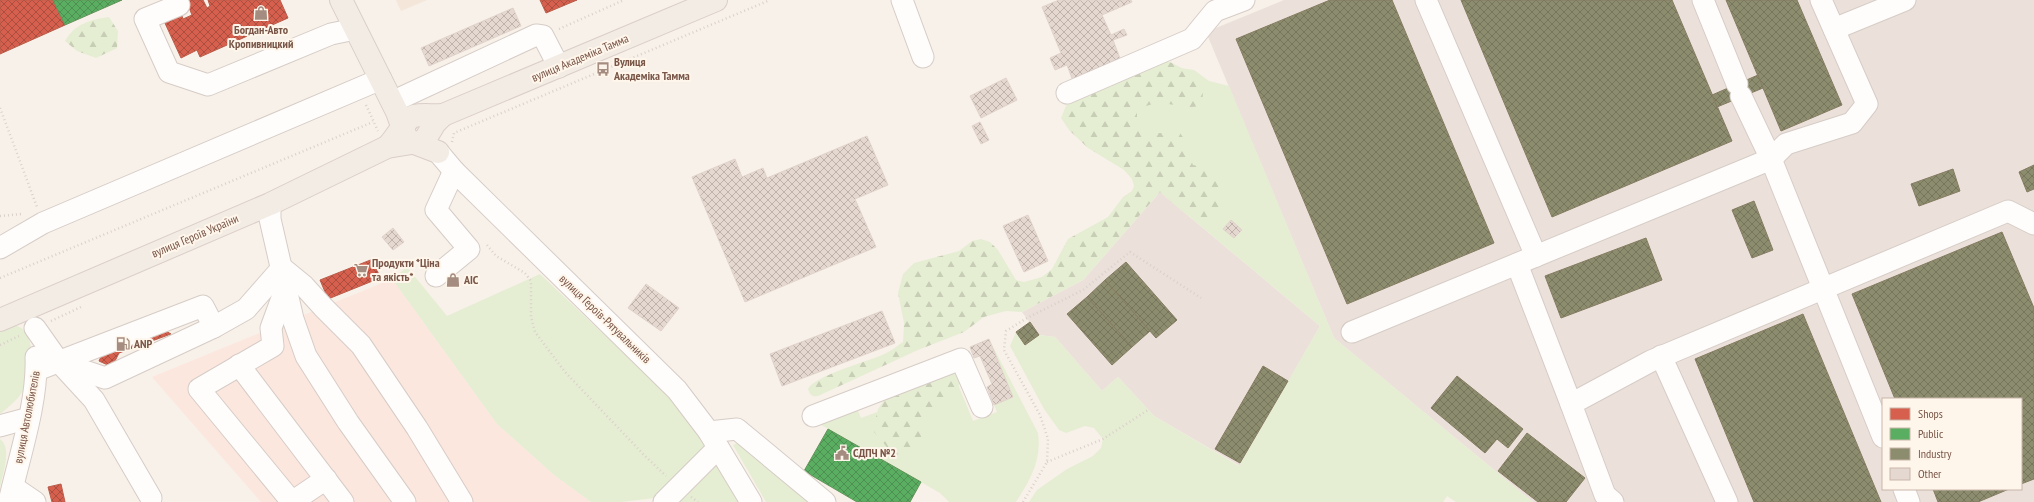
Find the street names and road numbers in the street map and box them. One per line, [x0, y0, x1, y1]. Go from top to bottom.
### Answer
street label: вулиця Академіка Тамма [529, 30, 631, 85]
street label: вулиця Героїв України [149, 210, 241, 261]
street label: вулиця Героїв-Рятувальників [556, 271, 654, 366]
street label: вулиця Автолюбителів [10, 369, 43, 464]

